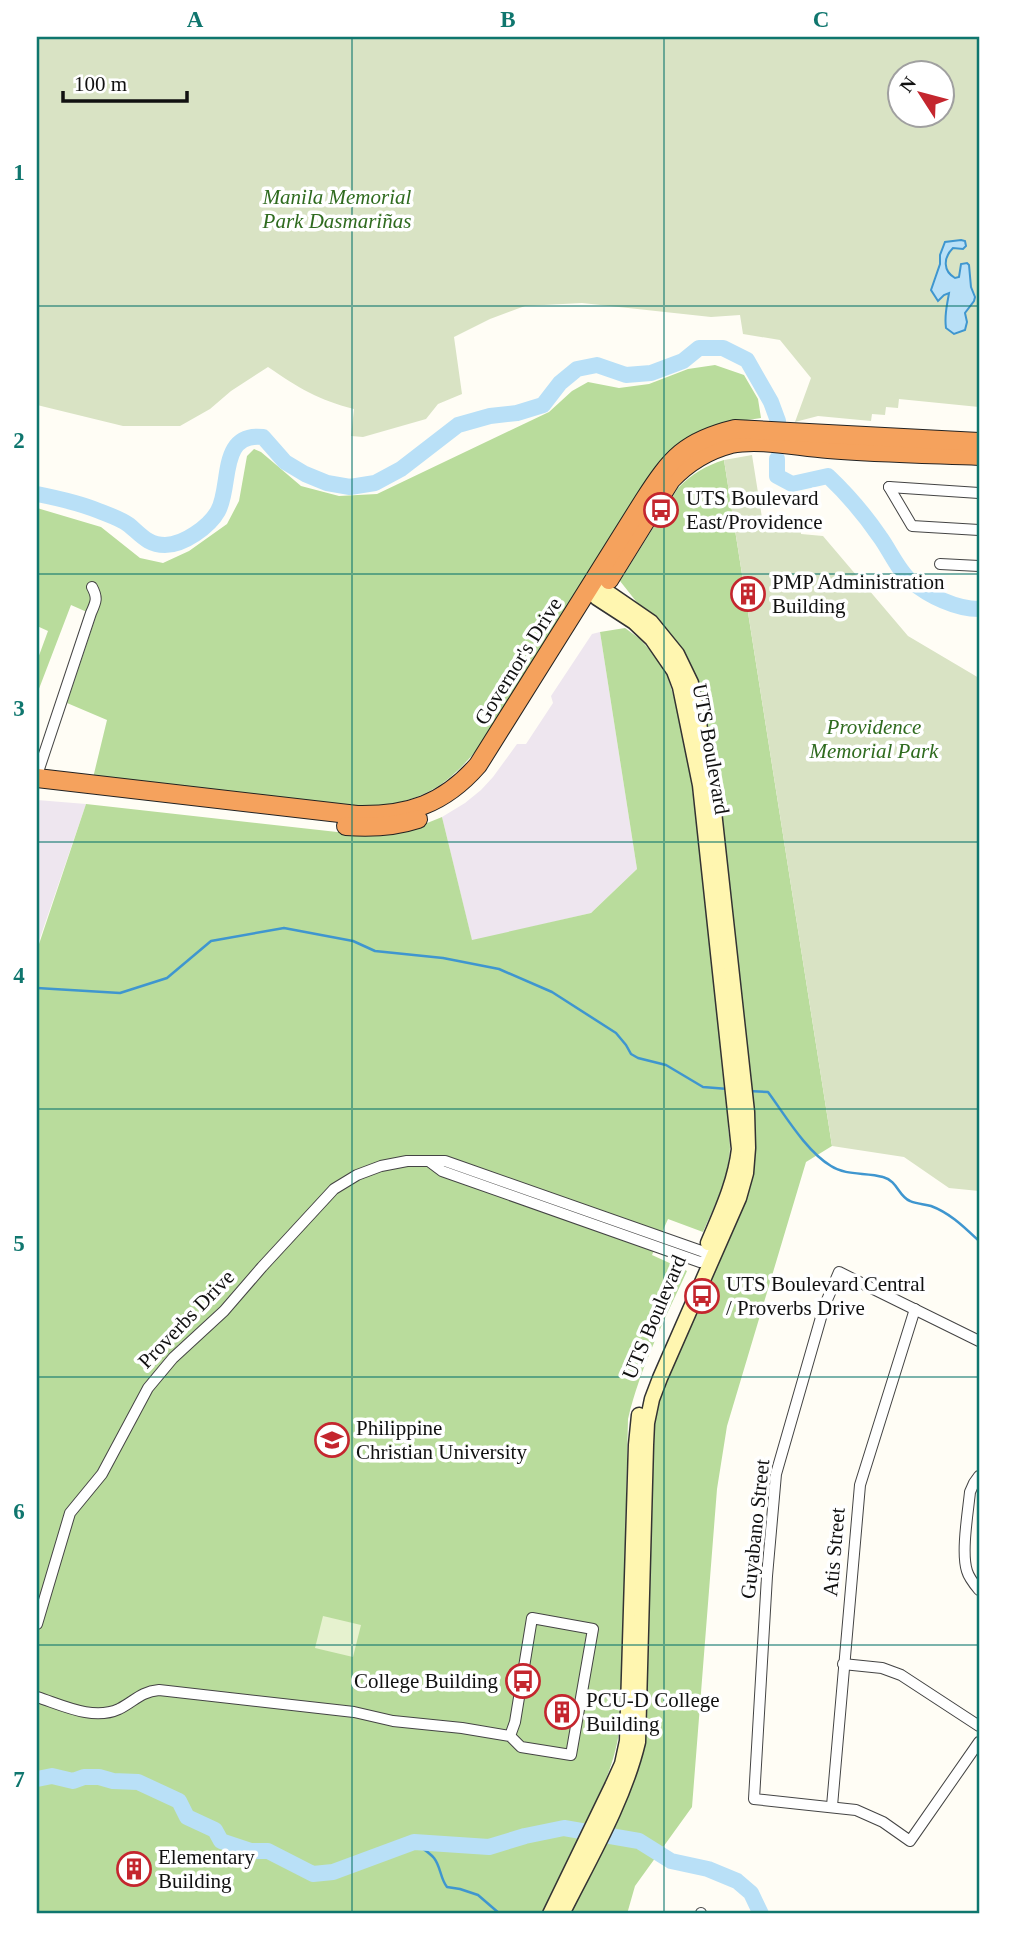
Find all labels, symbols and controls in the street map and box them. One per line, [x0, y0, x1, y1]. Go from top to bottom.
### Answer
text: A [187, 7, 204, 32]
text: B [500, 7, 516, 32]
text: C [813, 7, 829, 32]
scale bar [63, 60, 187, 104]
north arrow [886, 60, 956, 130]
text: 100 m [74, 72, 127, 96]
text: N [895, 72, 920, 96]
text: 1 [13, 160, 25, 185]
park label: Manila Memorial Park Dasmariñas [262, 185, 412, 233]
text: 2 [13, 428, 25, 453]
place label: UTS Boulevard East/Providence [686, 486, 822, 534]
bus stop icon: UTS Boulevard East/Providence [642, 491, 680, 529]
place label: PMP Administration Building [772, 570, 945, 618]
building icon: PMP Administration Building [729, 575, 767, 613]
street label: Governor's Drive [469, 593, 567, 729]
street label: UTS Boulevard [688, 682, 734, 817]
text: 3 [13, 696, 25, 721]
park label: Providence Memorial Park [809, 715, 939, 763]
text: 4 [13, 963, 25, 988]
text: 5 [13, 1231, 25, 1256]
street label: UTS Boulevard [617, 1251, 691, 1383]
street label: Proverbs Drive [133, 1265, 239, 1373]
place label: UTS Boulevard Central / Proverbs Drive [726, 1272, 926, 1320]
bus stop icon: UTS Boulevard Central / Proverbs Drive [683, 1277, 721, 1315]
place label: Philippine Christian University [356, 1416, 527, 1464]
school or university icon: Philippine Christian University [313, 1421, 351, 1459]
street label: Guyabano Street [736, 1458, 774, 1600]
text: 6 [13, 1499, 25, 1524]
street label: Atis Street [818, 1506, 850, 1598]
bus stop icon: College Building [504, 1662, 542, 1700]
place label: College Building [354, 1669, 498, 1693]
place label: PCU-D College Building [586, 1688, 720, 1736]
building icon: PCU-D College Building [543, 1693, 581, 1731]
text: 7 [13, 1767, 25, 1792]
place label: Elementary Building [158, 1845, 255, 1893]
building icon: Elementary Building [115, 1850, 153, 1888]

